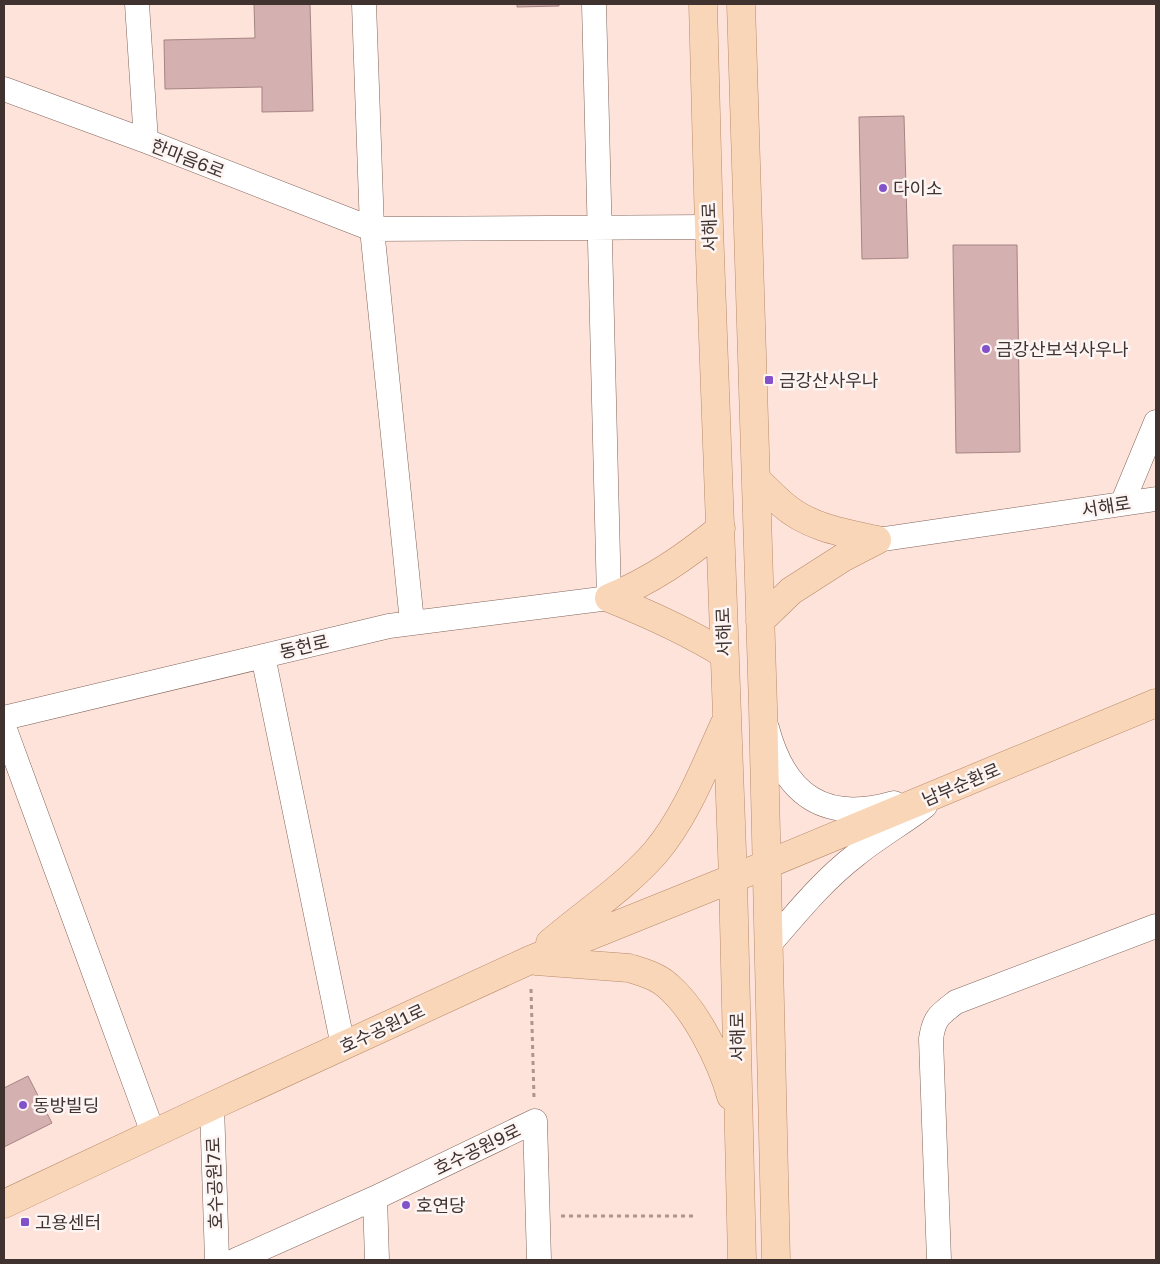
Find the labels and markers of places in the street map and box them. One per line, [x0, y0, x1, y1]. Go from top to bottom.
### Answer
place label: 다이소 [893, 177, 943, 199]
marker: 다이소 [877, 182, 889, 194]
place label: 금강산보석사우나 [996, 338, 1128, 360]
marker: 금강산보석사우나 [980, 343, 992, 355]
place label: 금강산사우나 [779, 369, 878, 391]
marker: 금강산사우나 [763, 374, 775, 386]
place label: 동방빌딩 [33, 1094, 99, 1116]
marker: 동방빌딩 [17, 1099, 29, 1111]
place label: 호연당 [416, 1194, 466, 1216]
marker: 호연당 [400, 1199, 412, 1211]
place label: 고용센터 [35, 1211, 101, 1233]
marker: 고용센터 [19, 1216, 31, 1228]

